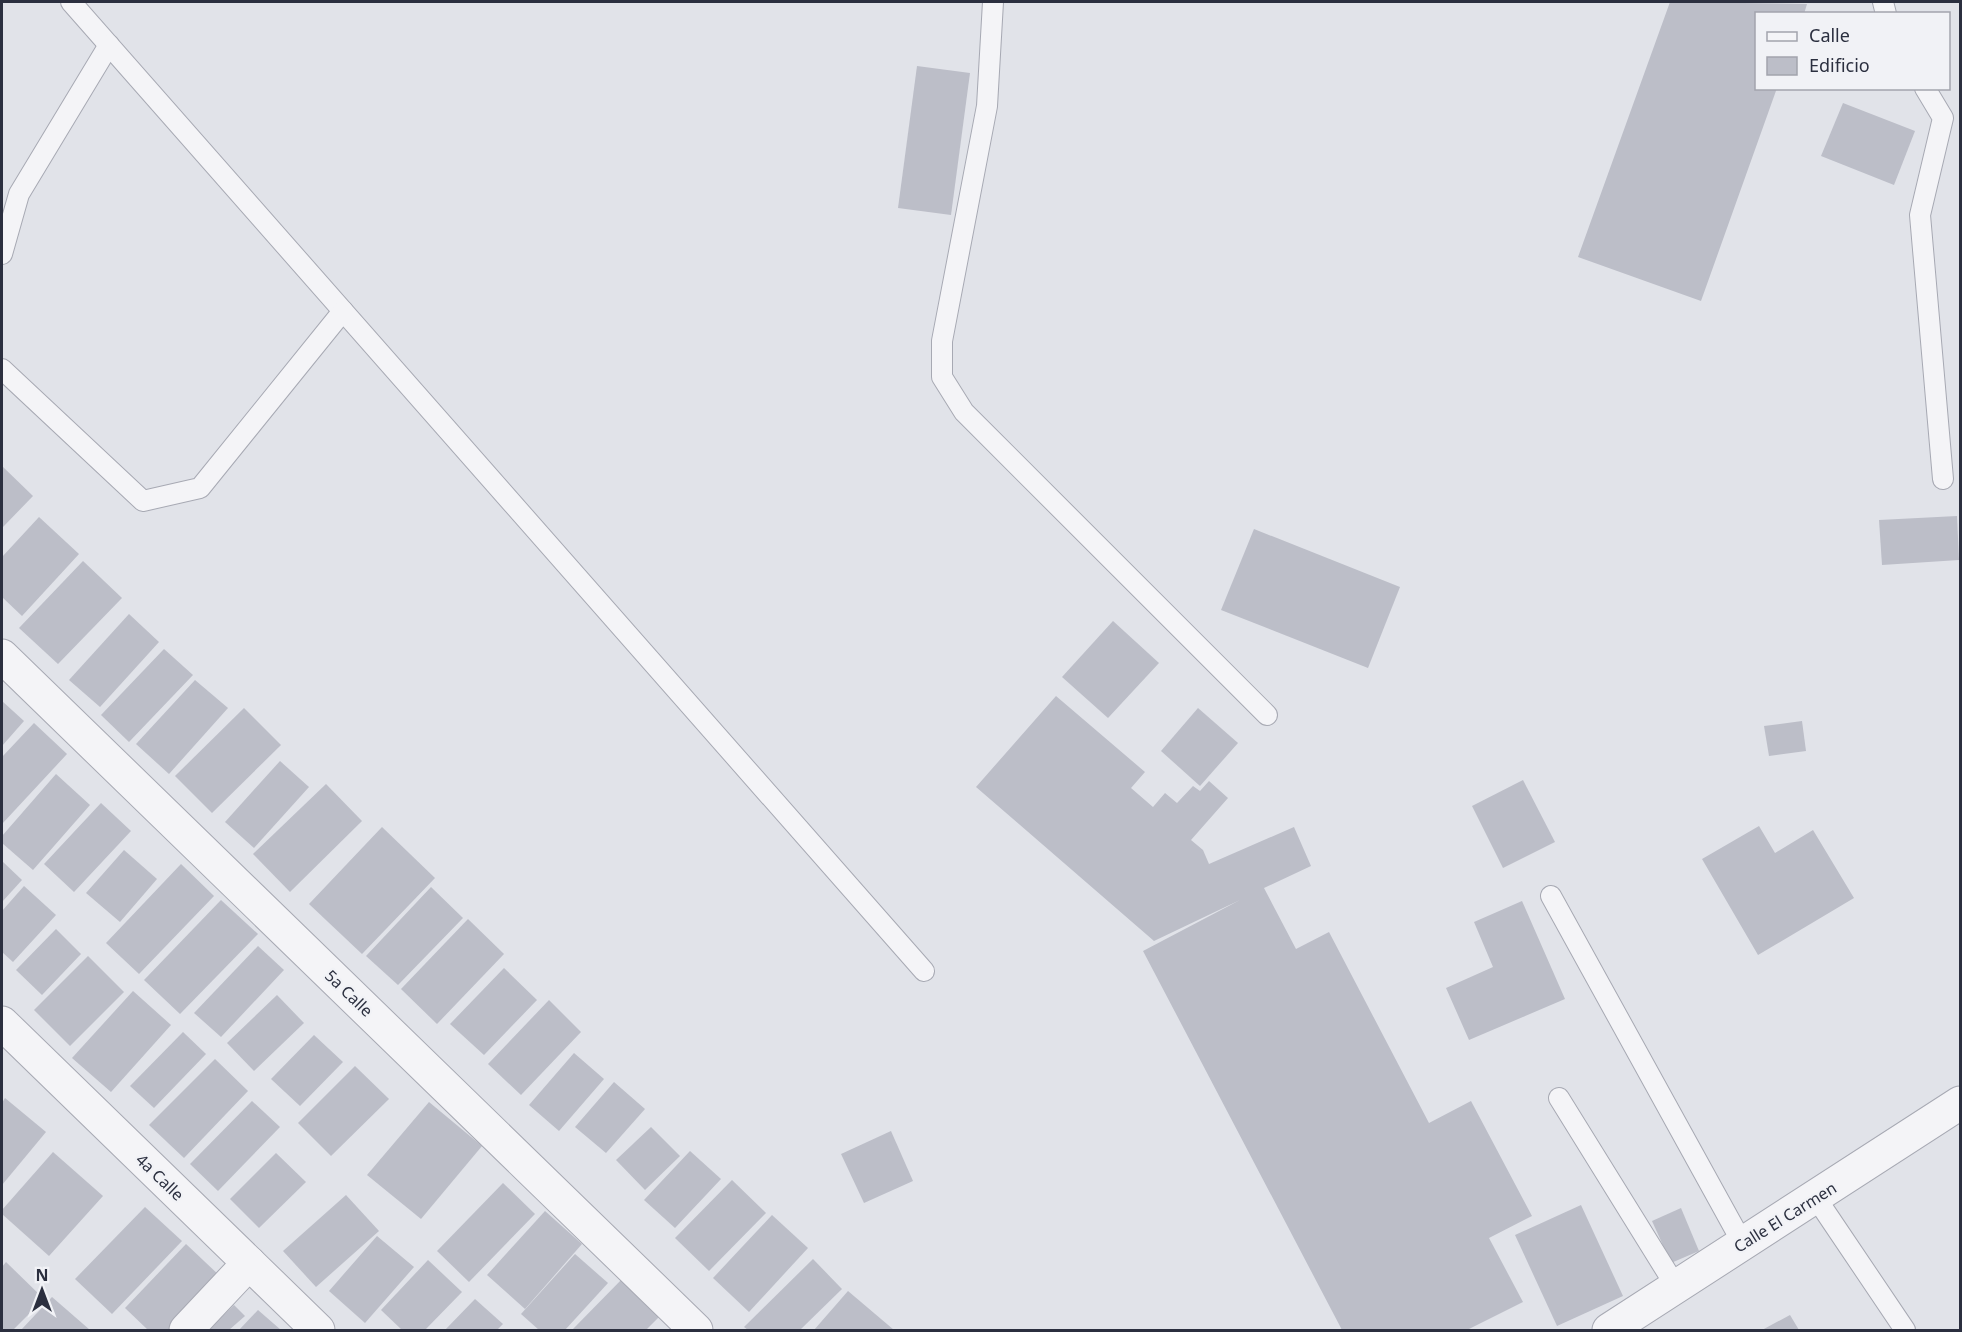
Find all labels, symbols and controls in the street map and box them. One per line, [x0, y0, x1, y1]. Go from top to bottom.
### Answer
legend [1755, 12, 1950, 90]
text: Calle [1809, 23, 1850, 47]
text: Edificio [1809, 53, 1870, 77]
street label: 5a Calle [320, 965, 378, 1021]
street label: 4a Calle [131, 1149, 189, 1205]
street label: Calle El Carmen [1729, 1177, 1841, 1257]
north arrow [12, 1260, 72, 1320]
text: N [35, 1264, 49, 1286]

